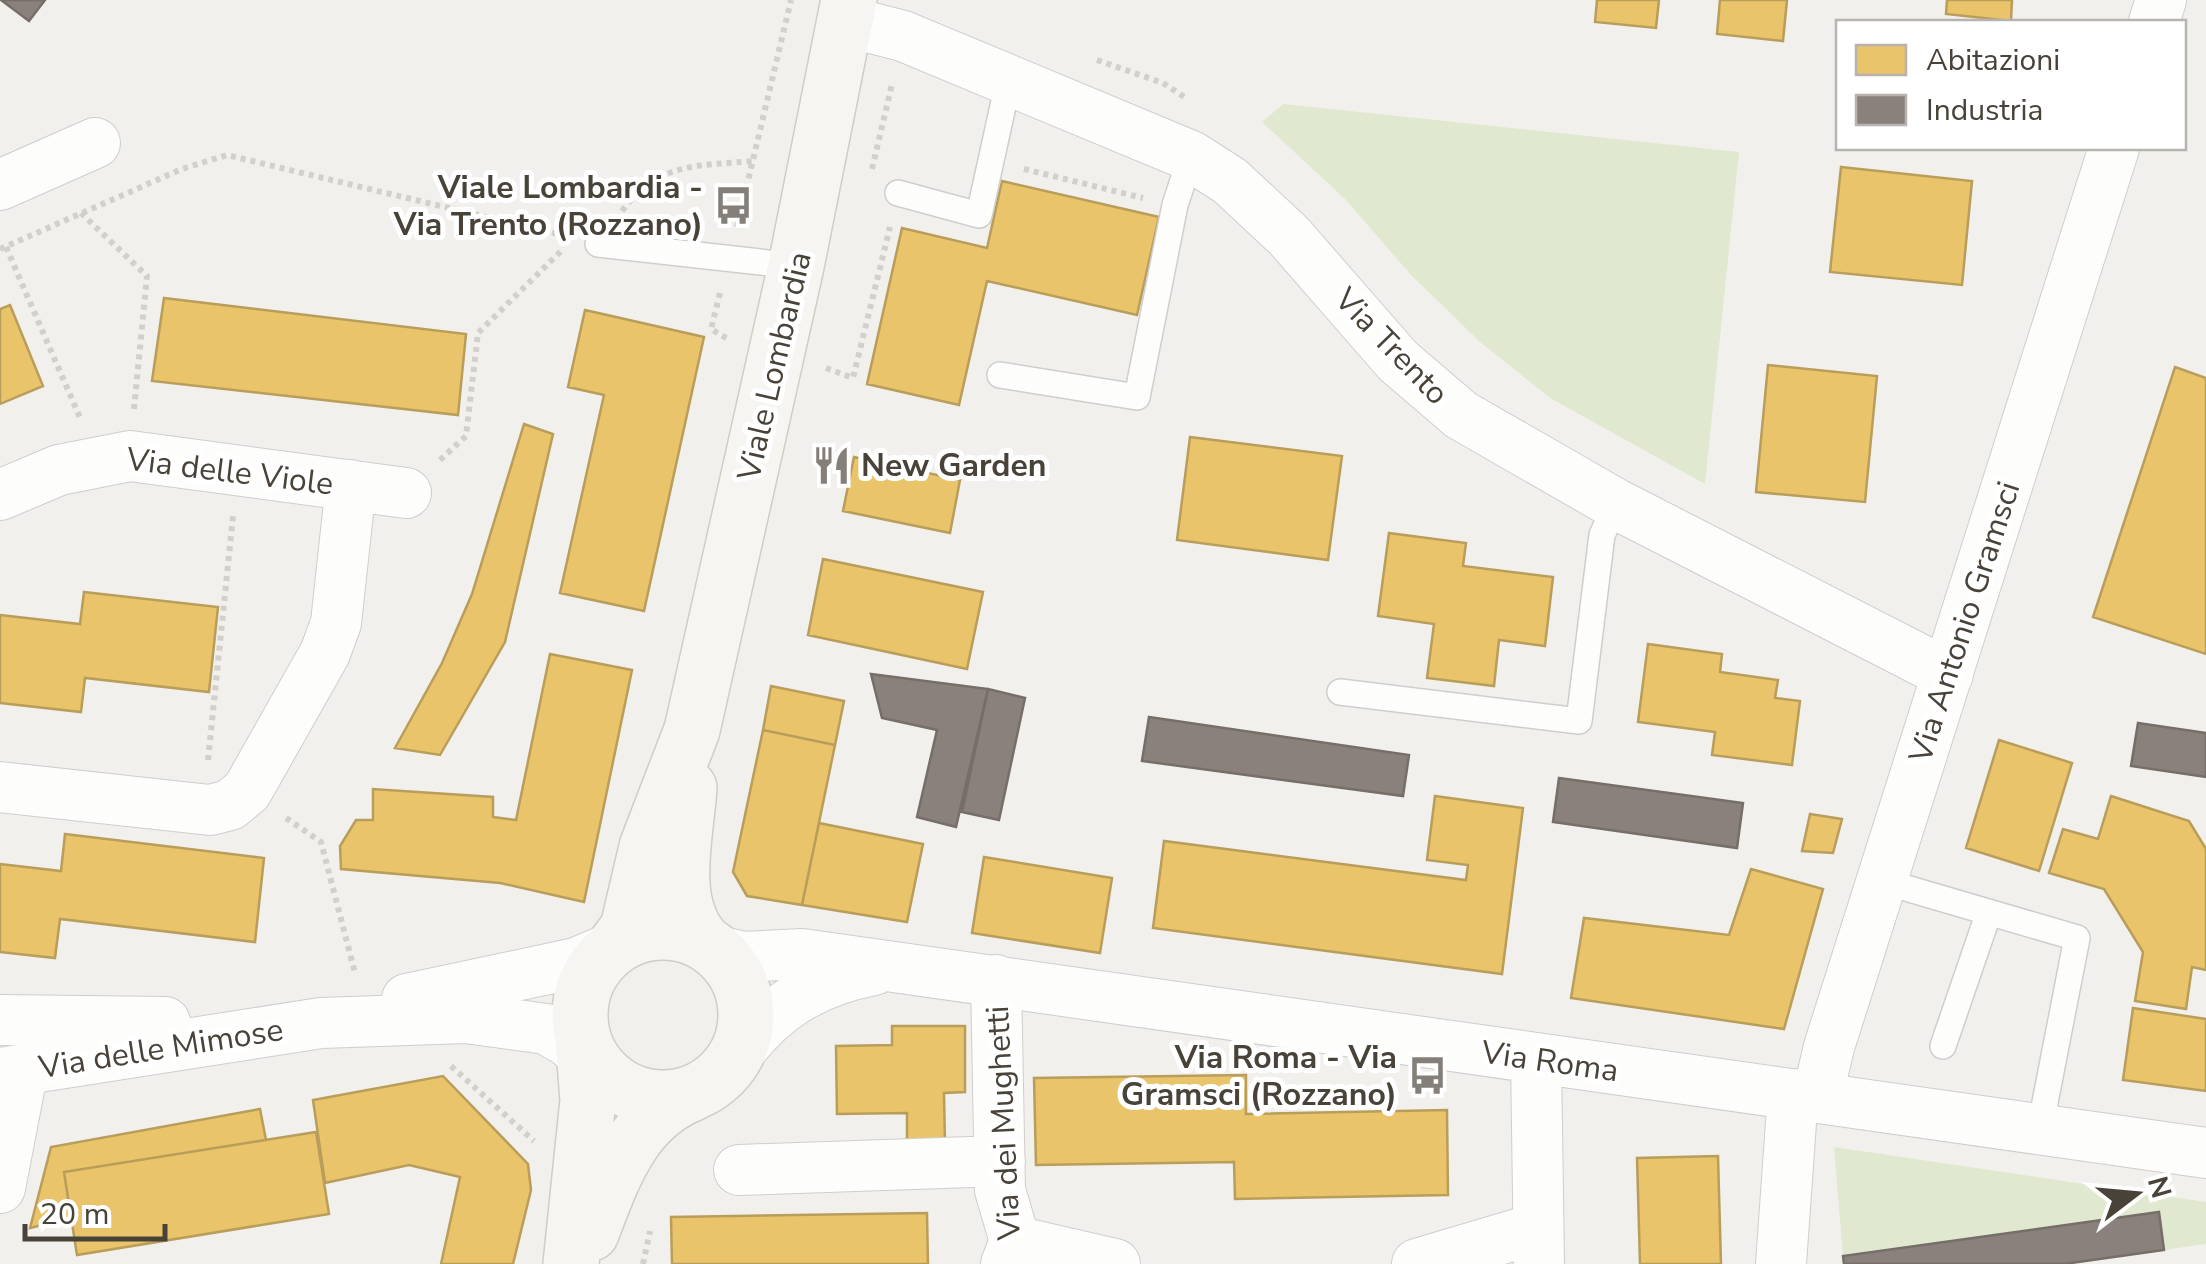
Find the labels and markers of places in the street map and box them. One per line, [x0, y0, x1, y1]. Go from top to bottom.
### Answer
place label: Viale Lombardia - Via Trento (Rozzano) [393, 166, 703, 246]
bus stop icon: Viale Lombardia - Via Trento (Rozzano) [712, 184, 754, 226]
restaurant icon: New Garden [810, 444, 852, 486]
place label: New Garden [861, 444, 1047, 487]
place label: Via Roma - Via Gramsci (Rozzano) [1121, 1036, 1397, 1116]
bus stop icon: Via Roma - Via Gramsci (Rozzano) [1406, 1054, 1448, 1096]

